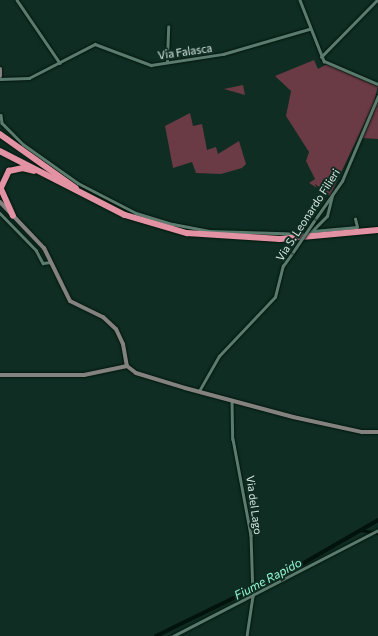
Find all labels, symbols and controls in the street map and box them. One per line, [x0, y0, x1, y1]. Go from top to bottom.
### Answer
street label: Via Falasca [157, 42, 213, 62]
street label: Via S. Leonardo Filieri [273, 166, 343, 264]
street label: Via del Lago [243, 474, 265, 536]
water label: Fiume Rapido [232, 555, 304, 603]

